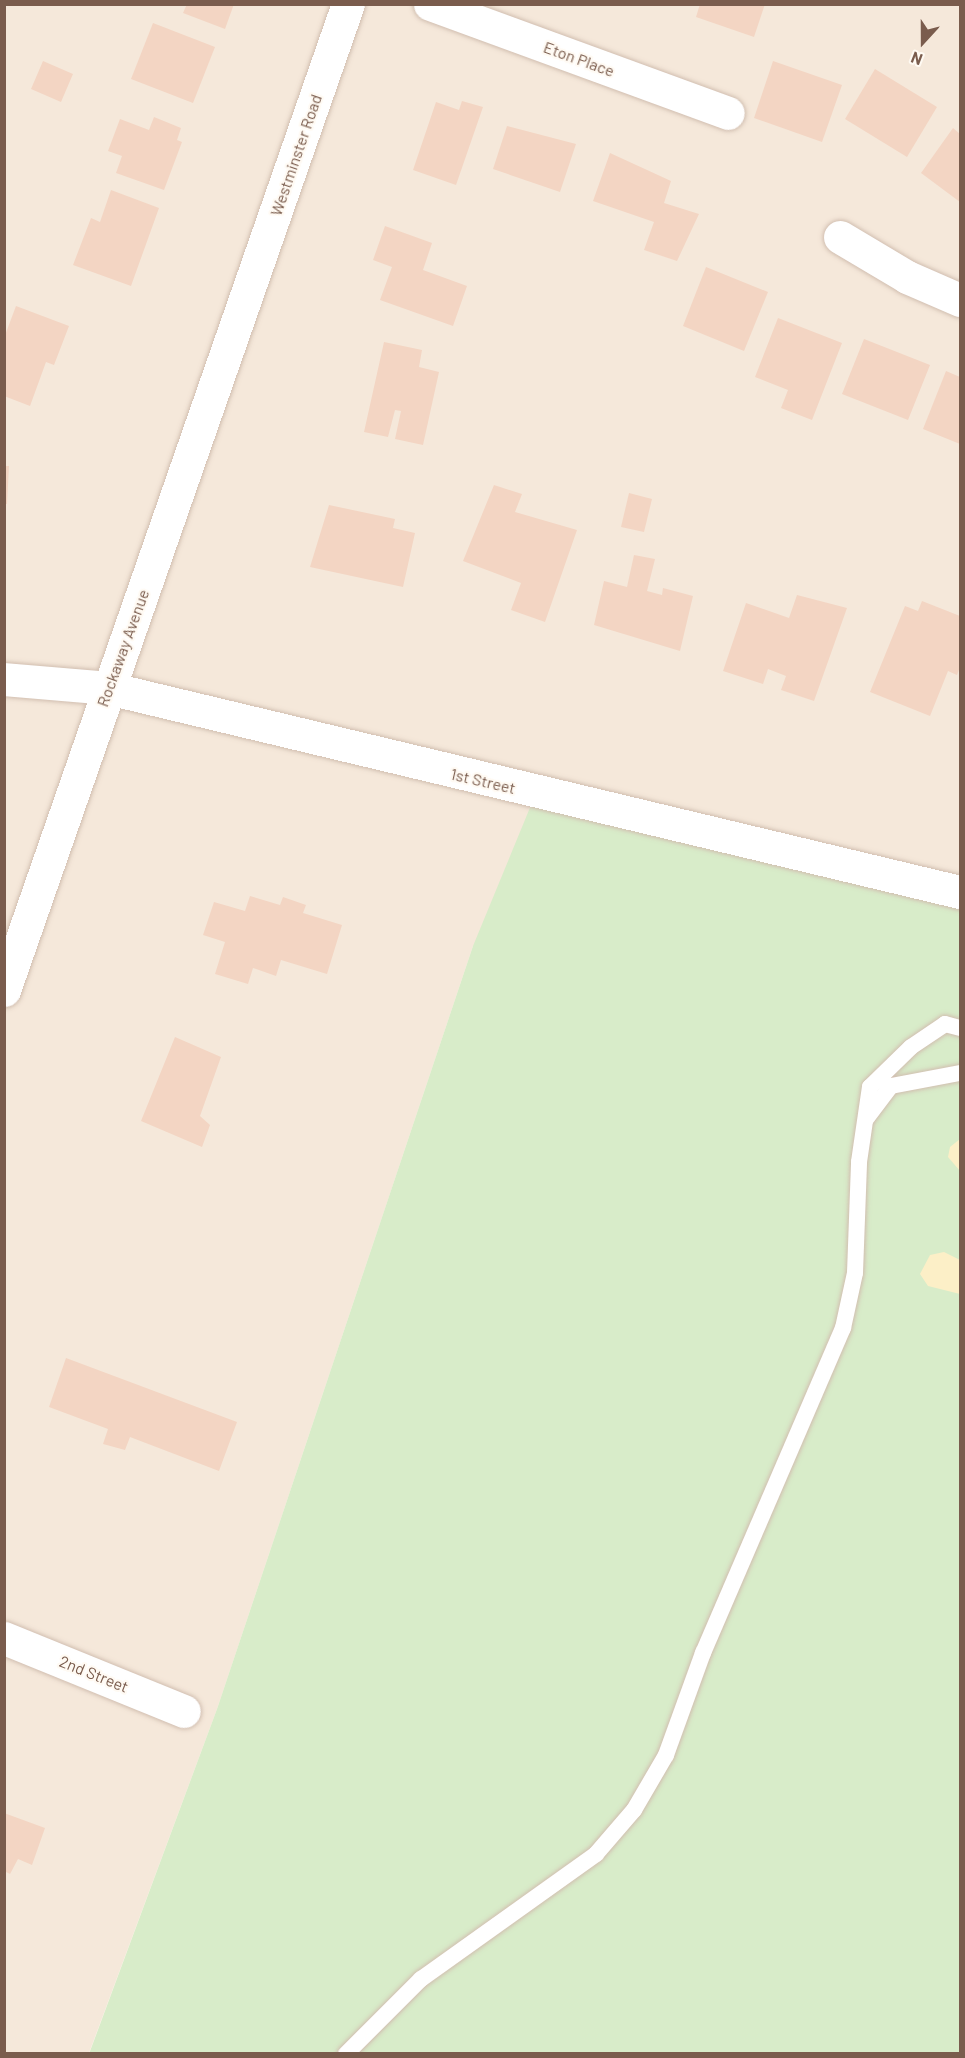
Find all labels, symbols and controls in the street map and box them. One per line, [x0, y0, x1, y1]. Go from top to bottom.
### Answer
north arrow [893, 12, 953, 72]
street label: Eton Place [541, 37, 617, 81]
text: N [908, 48, 925, 70]
street label: Westminster Road [266, 92, 326, 218]
street label: Rockaway Avenue [93, 587, 153, 709]
street label: 1st Street [449, 764, 517, 798]
street label: 2nd Street [57, 1651, 131, 1697]

